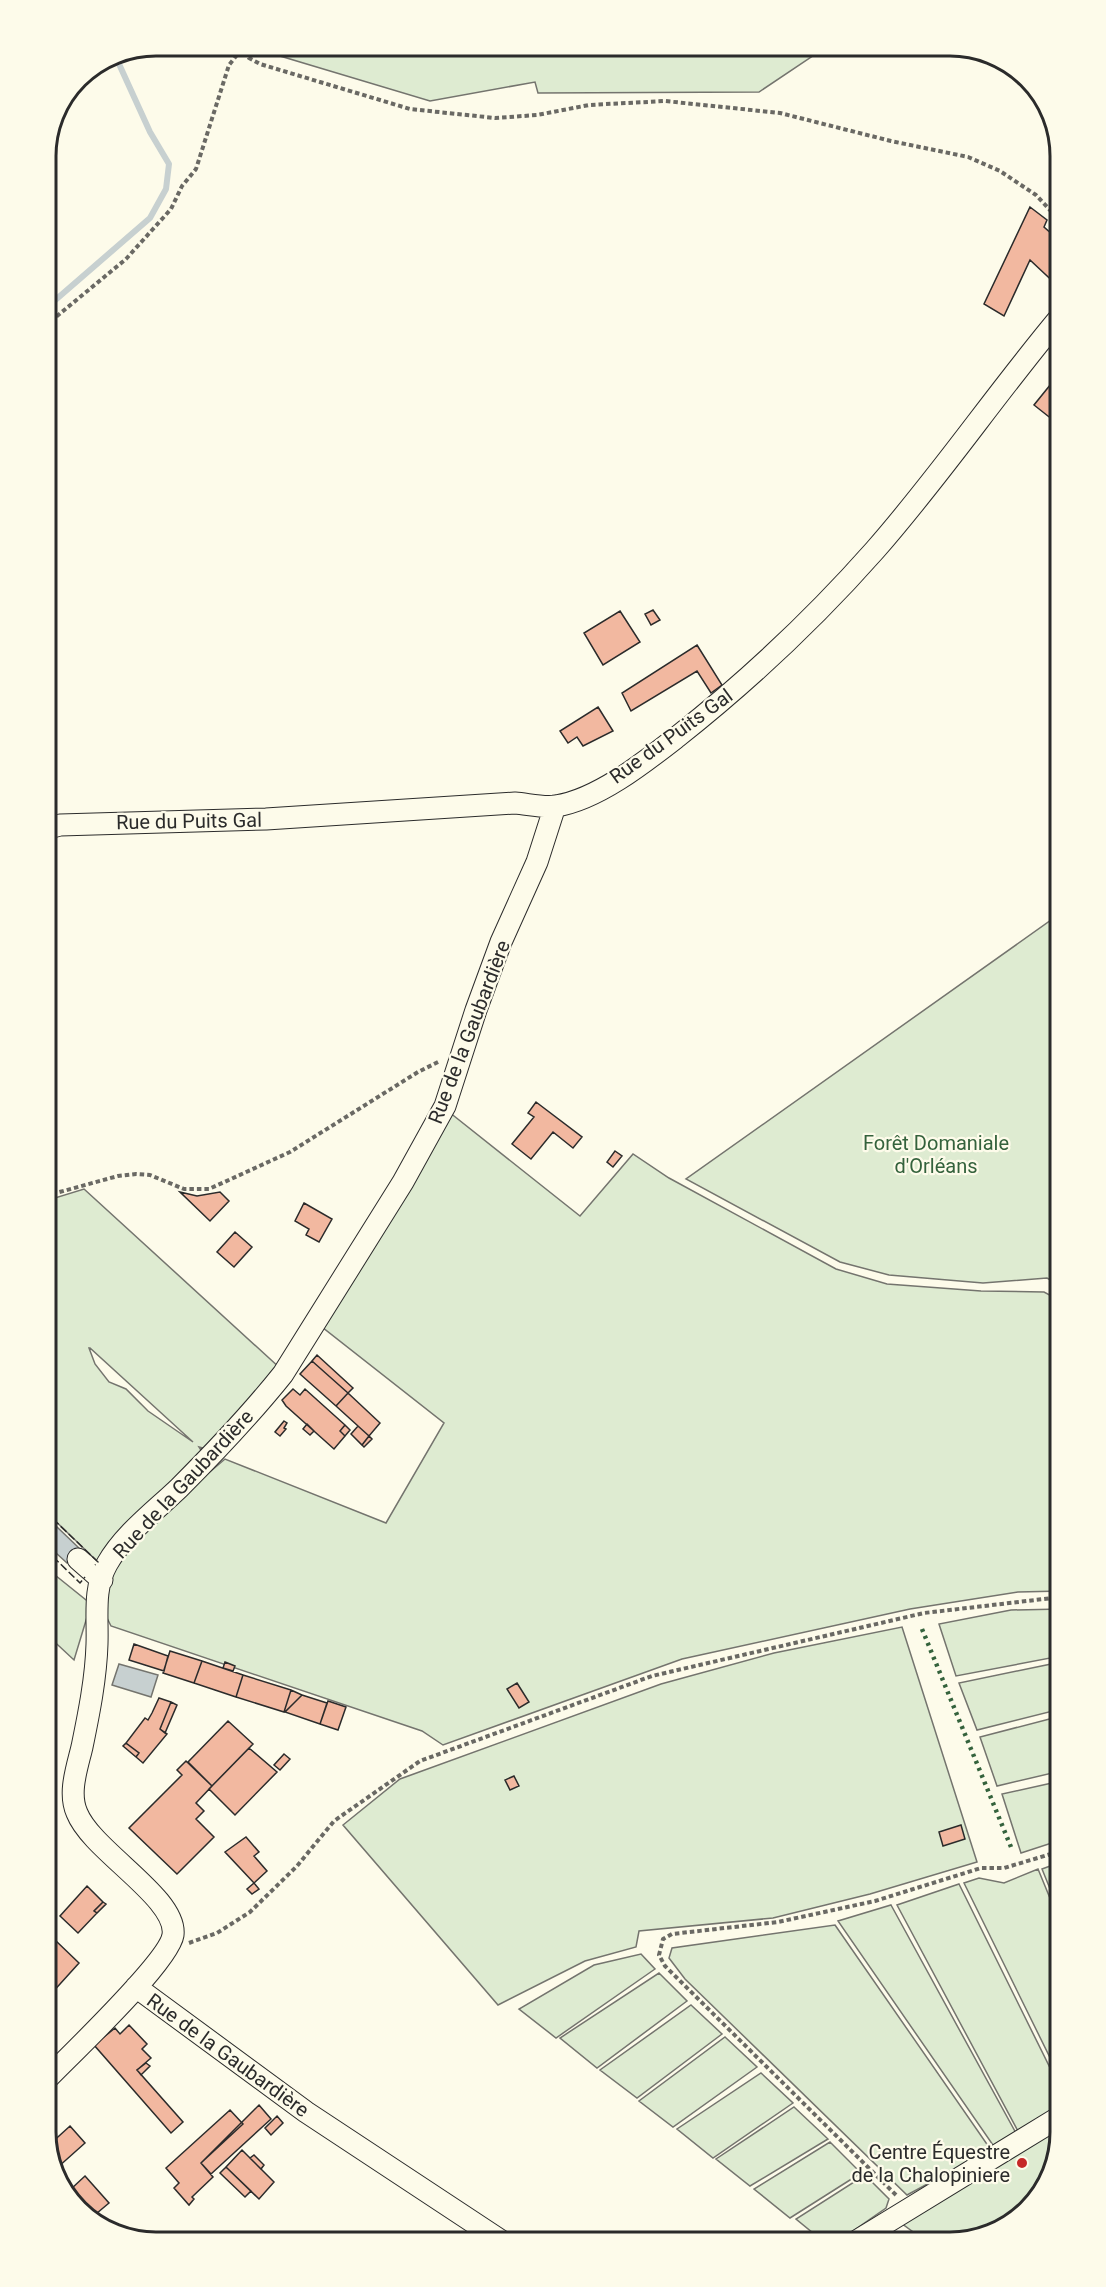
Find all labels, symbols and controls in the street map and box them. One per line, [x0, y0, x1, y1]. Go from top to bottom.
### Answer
street label: Rue du Puits Gal [605, 683, 737, 789]
street label: Rue du Puits Gal [116, 808, 262, 834]
street label: Rue de la Gaubardière [423, 937, 515, 1127]
park label: Forêt Domaniale d'Orléans [863, 1131, 1009, 1178]
street label: Rue de la Gaubardière [108, 1405, 258, 1563]
street label: Rue de la Gaubardière [142, 1988, 314, 2122]
place label: Centre Équestre de la Chalopiniere [851, 2140, 1010, 2187]
marker: Centre Équestre de la Chalopiniere [1015, 2156, 1029, 2170]

